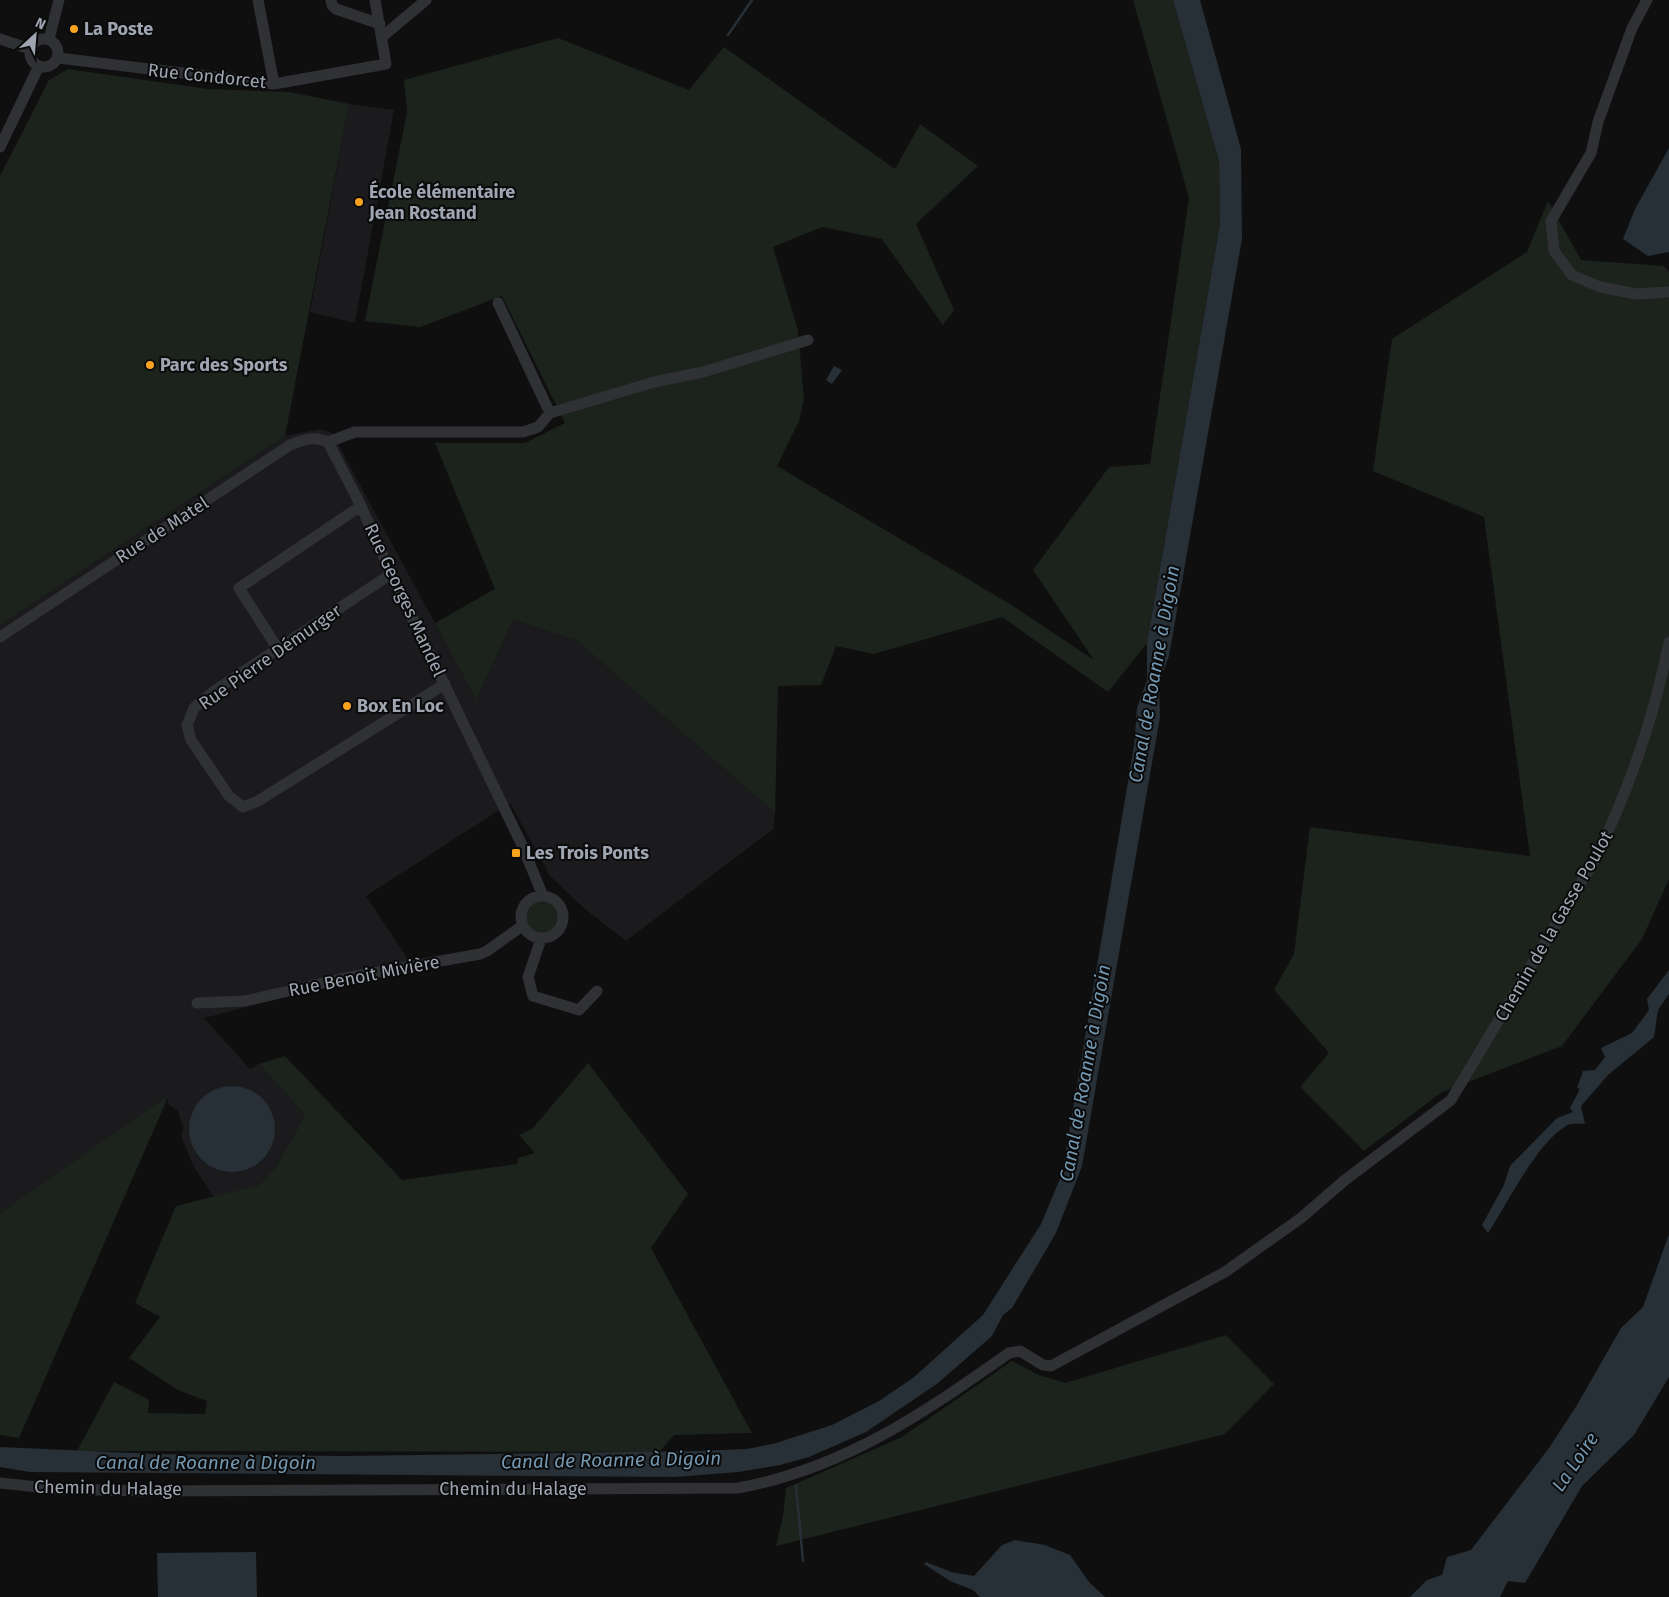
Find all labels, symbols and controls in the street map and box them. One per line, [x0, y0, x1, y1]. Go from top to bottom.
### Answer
north arrow [10, 10, 60, 60]
text: N [33, 14, 48, 33]
place label: La Poste [84, 18, 153, 40]
marker: La Poste [68, 23, 80, 35]
street label: Rue Condorcet [147, 59, 268, 93]
place label: École élémentaire Jean Rostand [368, 180, 515, 224]
marker: École élémentaire Jean Rostand [353, 196, 365, 208]
place label: Parc des Sports [160, 354, 288, 376]
marker: Parc des Sports [144, 359, 156, 371]
street label: Rue de Matel [111, 492, 213, 568]
street label: Rue Georges Mandel [360, 520, 450, 680]
water label: Canal de Roanne à Digoin [1124, 564, 1184, 784]
street label: Rue Pierre Démurger [194, 599, 346, 714]
place label: Box En Loc [357, 695, 444, 717]
marker: Box En Loc [341, 700, 353, 712]
street label: Chemin de la Gasse Poulot [1490, 826, 1618, 1025]
place label: Les Trois Ponts [526, 842, 649, 864]
marker: Les Trois Ponts [510, 847, 522, 859]
street label: Rue Benoit Mivière [287, 951, 441, 1001]
water label: Canal de Roanne à Digoin [1055, 963, 1115, 1183]
water label: La Loire [1547, 1428, 1603, 1496]
water label: Canal de Roanne à Digoin [501, 1447, 721, 1473]
water label: Canal de Roanne à Digoin [96, 1451, 316, 1474]
street label: Chemin du Halage [34, 1476, 182, 1500]
street label: Chemin du Halage [439, 1478, 587, 1500]

